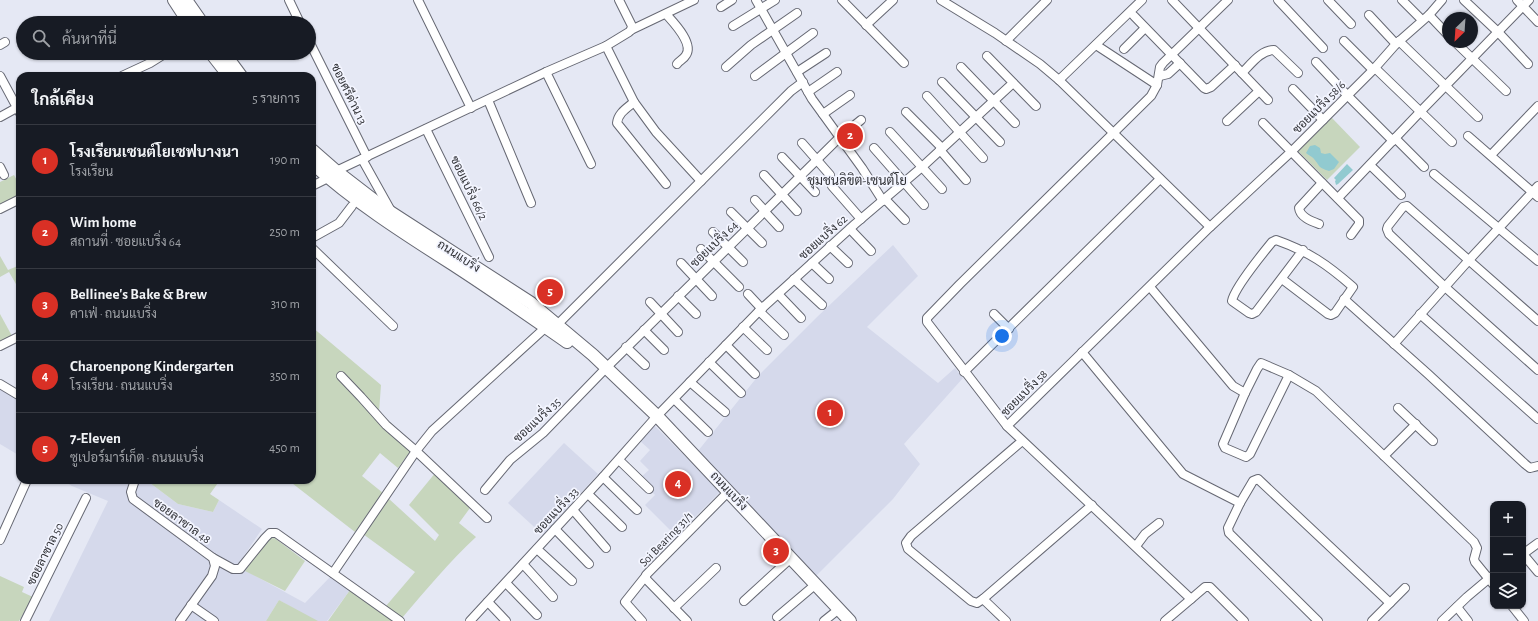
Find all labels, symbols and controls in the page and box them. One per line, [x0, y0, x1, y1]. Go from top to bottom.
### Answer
north arrow [1442, 12, 1478, 48]
search box [16, 16, 316, 60]
icon: search [30, 27, 52, 49]
text: ค้นหาที่นี่ [62, 32, 117, 47]
street label: ซอยศรีด่าน 13 [329, 61, 371, 126]
street label: ซอยแบริ่ง 58/6 [1287, 75, 1348, 136]
text: ใกล้เคียง [32, 91, 94, 108]
text: 5 รายการ [252, 93, 300, 106]
pin: 2 [837, 121, 863, 151]
text: โรงเรียนเซนต์โยเซฟบางนา [70, 145, 239, 160]
street label: ซอยแบริ่ง 66/2 [448, 152, 494, 222]
text: 1 [43, 154, 47, 167]
text: 190 m [270, 154, 300, 167]
text: โรงเรียน [70, 166, 113, 179]
district label: ชุมชนลิขิต-เซนต์โย [807, 171, 907, 190]
street label: ซอยแบริ่ง 62 [794, 209, 850, 262]
text: Wim home [70, 215, 136, 230]
street label: ซอยแบริ่ง 64 [685, 215, 740, 269]
text: 2 [42, 226, 48, 239]
text: 250 m [269, 226, 300, 239]
street label: ถนนแบริ่ง [436, 234, 485, 274]
text: สถานที่ · ซอยแบริ่ง 64 [70, 236, 181, 249]
pin: 5 [537, 277, 563, 307]
text: Bellinee's Bake & Brew [70, 287, 207, 302]
text: 3 [42, 298, 48, 311]
text: 310 m [271, 298, 300, 311]
text: คาเฟ่ · ถนนแบริ่ง [70, 308, 157, 321]
your location [992, 326, 1012, 346]
text: Charoenpong Kindergarten [70, 359, 234, 374]
street label: ซอยแบริ่ง 58 [995, 364, 1050, 418]
text: 4 [42, 370, 48, 383]
text: 350 m [270, 370, 300, 383]
text: โรงเรียน · ถนนแบริ่ง [70, 380, 173, 393]
street label: ซอยแบริ่ง 35 [508, 392, 563, 445]
pin: 1 [817, 398, 843, 428]
text: 7-Eleven [70, 431, 121, 446]
text: 5 [42, 442, 48, 455]
text: 450 m [269, 442, 300, 455]
text: ซูเปอร์มาร์เก็ต · ถนนแบริ่ง [70, 452, 204, 465]
street label: ถนนแบริ่ง [708, 466, 753, 513]
pin: 4 [665, 469, 691, 499]
street label: ซอยแบริ่ง 33 [528, 482, 581, 537]
street label: ซอยลาซาล 48 [151, 496, 213, 546]
map controls [1490, 501, 1526, 609]
button: + [1490, 501, 1526, 537]
street label: Soi Bearing 31/1 [637, 509, 695, 569]
street label: ซอยลาซาล 50 [25, 521, 65, 587]
pin: 3 [763, 536, 789, 566]
button: − [1490, 537, 1526, 573]
button: layers [1490, 573, 1526, 609]

